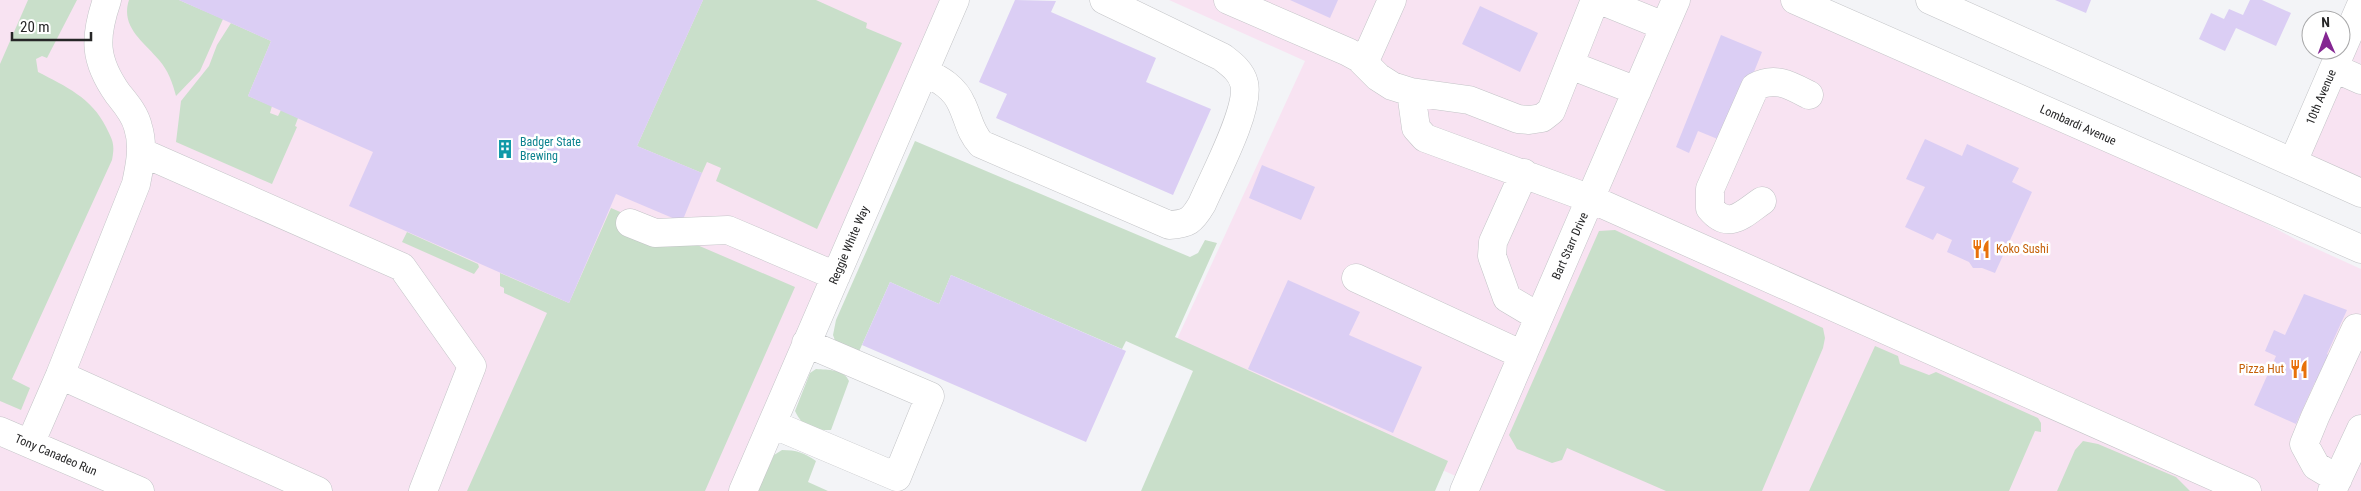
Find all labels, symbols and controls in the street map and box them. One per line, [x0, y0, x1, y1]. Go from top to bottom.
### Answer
scale bar [12, 10, 91, 42]
north arrow [2301, 10, 2351, 60]
text: N [2321, 14, 2330, 30]
text: 20 m [20, 18, 50, 36]
street label: 10th Avenue [2303, 67, 2339, 127]
street label: Lombardi Avenue [2038, 102, 2119, 148]
place label: Badger State Brewing [520, 135, 581, 163]
building icon: Badger State Brewing [494, 138, 516, 160]
street label: Reggie White Way [826, 204, 872, 286]
street label: Bart Starr Drive [1549, 210, 1591, 282]
restaurant icon: Koko Sushi [1970, 238, 1992, 260]
place label: Koko Sushi [1996, 242, 2049, 256]
restaurant icon: Pizza Hut [2288, 358, 2310, 380]
place label: Pizza Hut [2239, 362, 2284, 376]
street label: Tony Canadeo Run [13, 431, 99, 479]

